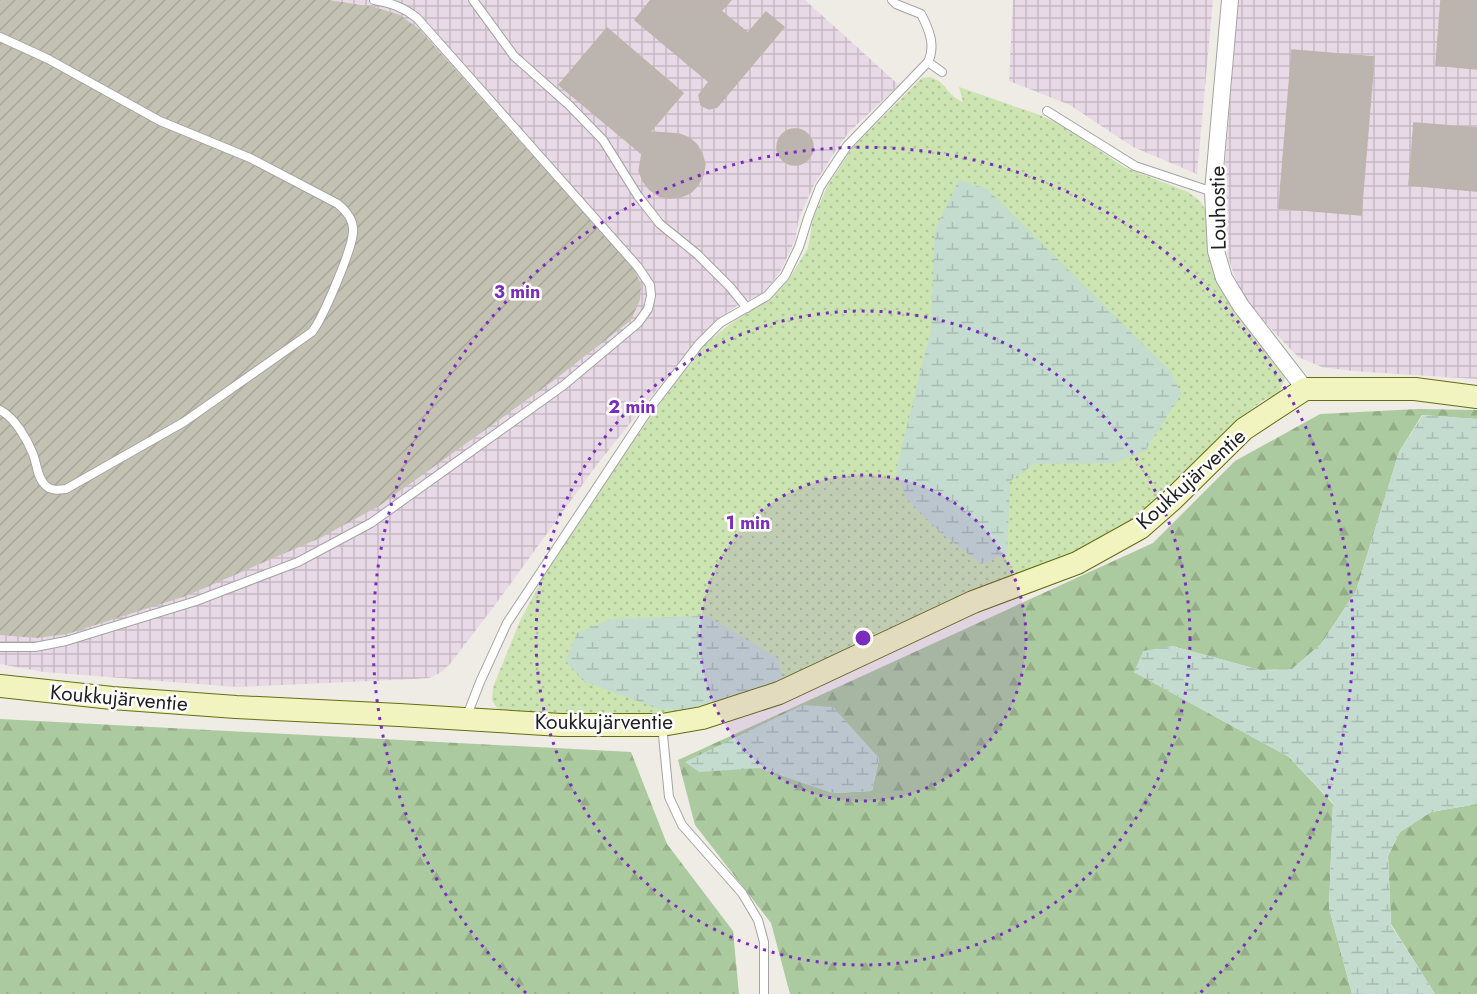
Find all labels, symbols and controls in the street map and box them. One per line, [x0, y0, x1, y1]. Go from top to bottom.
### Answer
street label: Louhostie [1202, 165, 1234, 250]
text: 3 min [494, 279, 540, 305]
text: 2 min [608, 394, 656, 420]
street label: Koukkujärventie [1130, 421, 1253, 536]
text: 1 min [726, 510, 770, 536]
centre of rings [853, 628, 873, 648]
street label: Koukkujärventie [49, 677, 189, 719]
street label: Koukkujärventie [535, 707, 673, 737]

